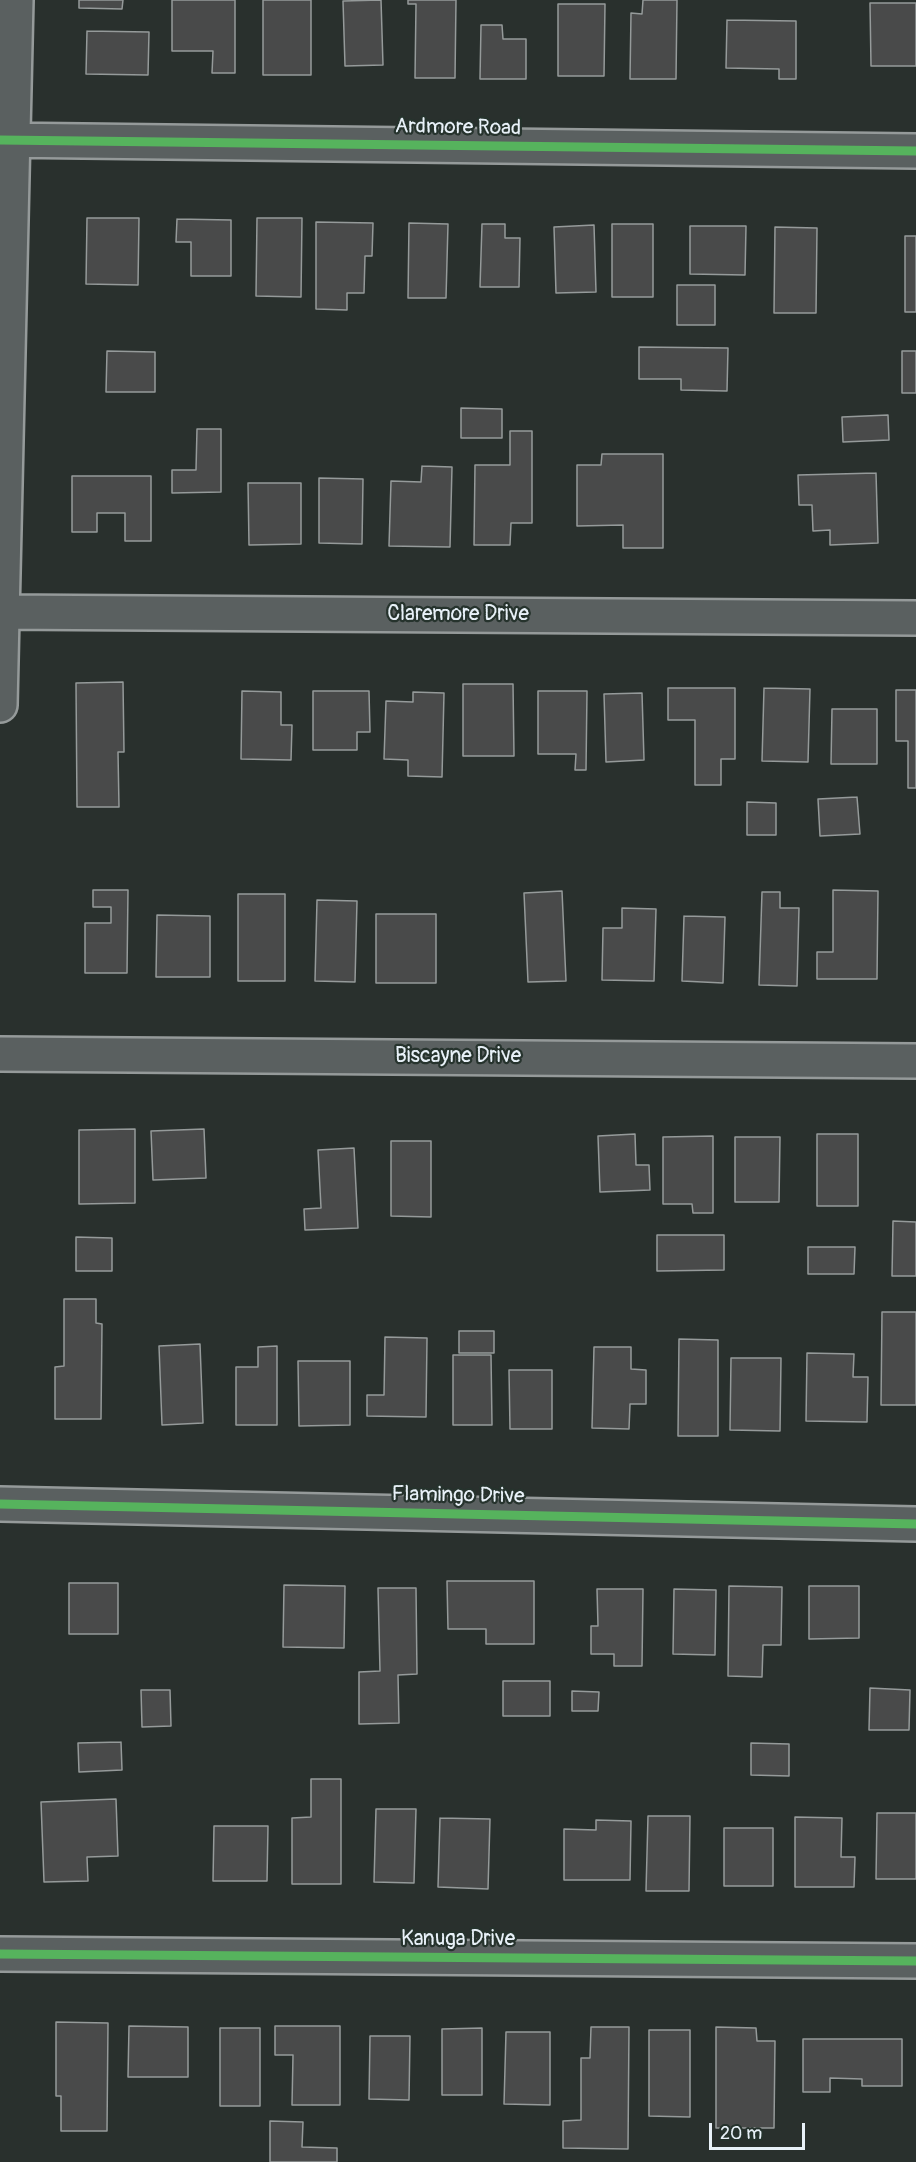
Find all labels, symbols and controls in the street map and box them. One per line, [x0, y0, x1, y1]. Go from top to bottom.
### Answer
street label: Ardmore Road [395, 114, 521, 142]
street label: Claremore Drive [387, 602, 529, 628]
street label: Biscayne Drive [395, 1044, 521, 1070]
street label: Flamingo Drive [391, 1482, 525, 1510]
street label: Kanuga Drive [401, 1927, 515, 1953]
scale bar [712, 2111, 808, 2149]
text: 20 m [720, 2122, 762, 2145]

